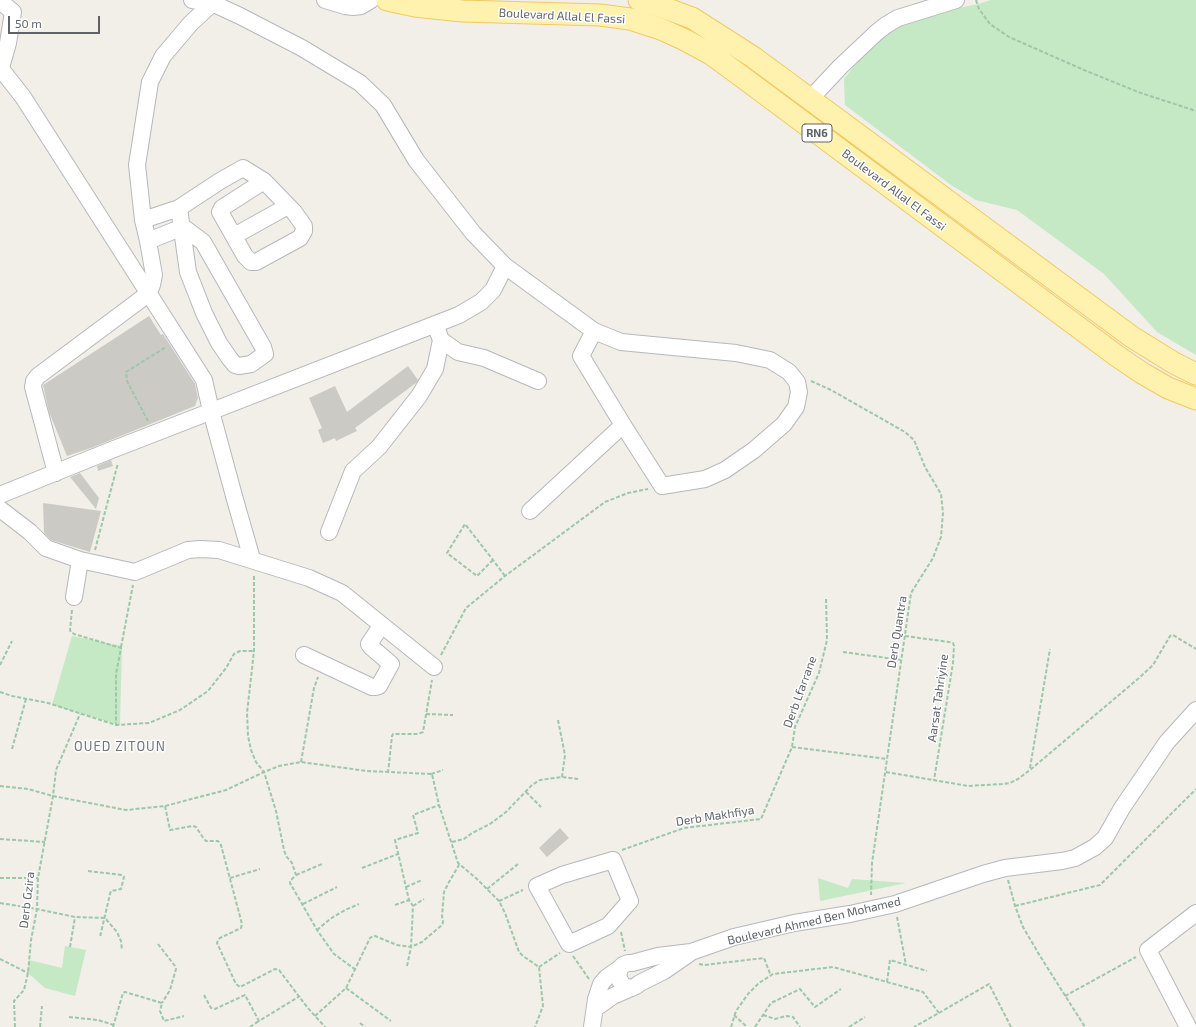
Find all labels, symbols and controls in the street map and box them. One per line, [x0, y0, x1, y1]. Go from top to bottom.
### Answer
street label: Boulevard Allal El Fassi [498, 5, 626, 27]
scale bar [10, 8, 102, 34]
text: 50 m [15, 16, 42, 30]
road number: RN6 [802, 124, 832, 142]
street label: Boulevard Allal El Fassi [839, 146, 949, 234]
street label: Derb Quantra [884, 595, 910, 669]
street label: Aarsat Tahriyine [925, 653, 951, 743]
street label: Derb Lfarrane [780, 654, 820, 730]
district label: OUED ZITOUN [74, 739, 166, 755]
street label: Derb Makhfiya [675, 803, 755, 829]
street label: Derb Gzira [16, 871, 38, 929]
street label: Boulevard Ahmed Ben Mohamed [726, 894, 902, 948]

